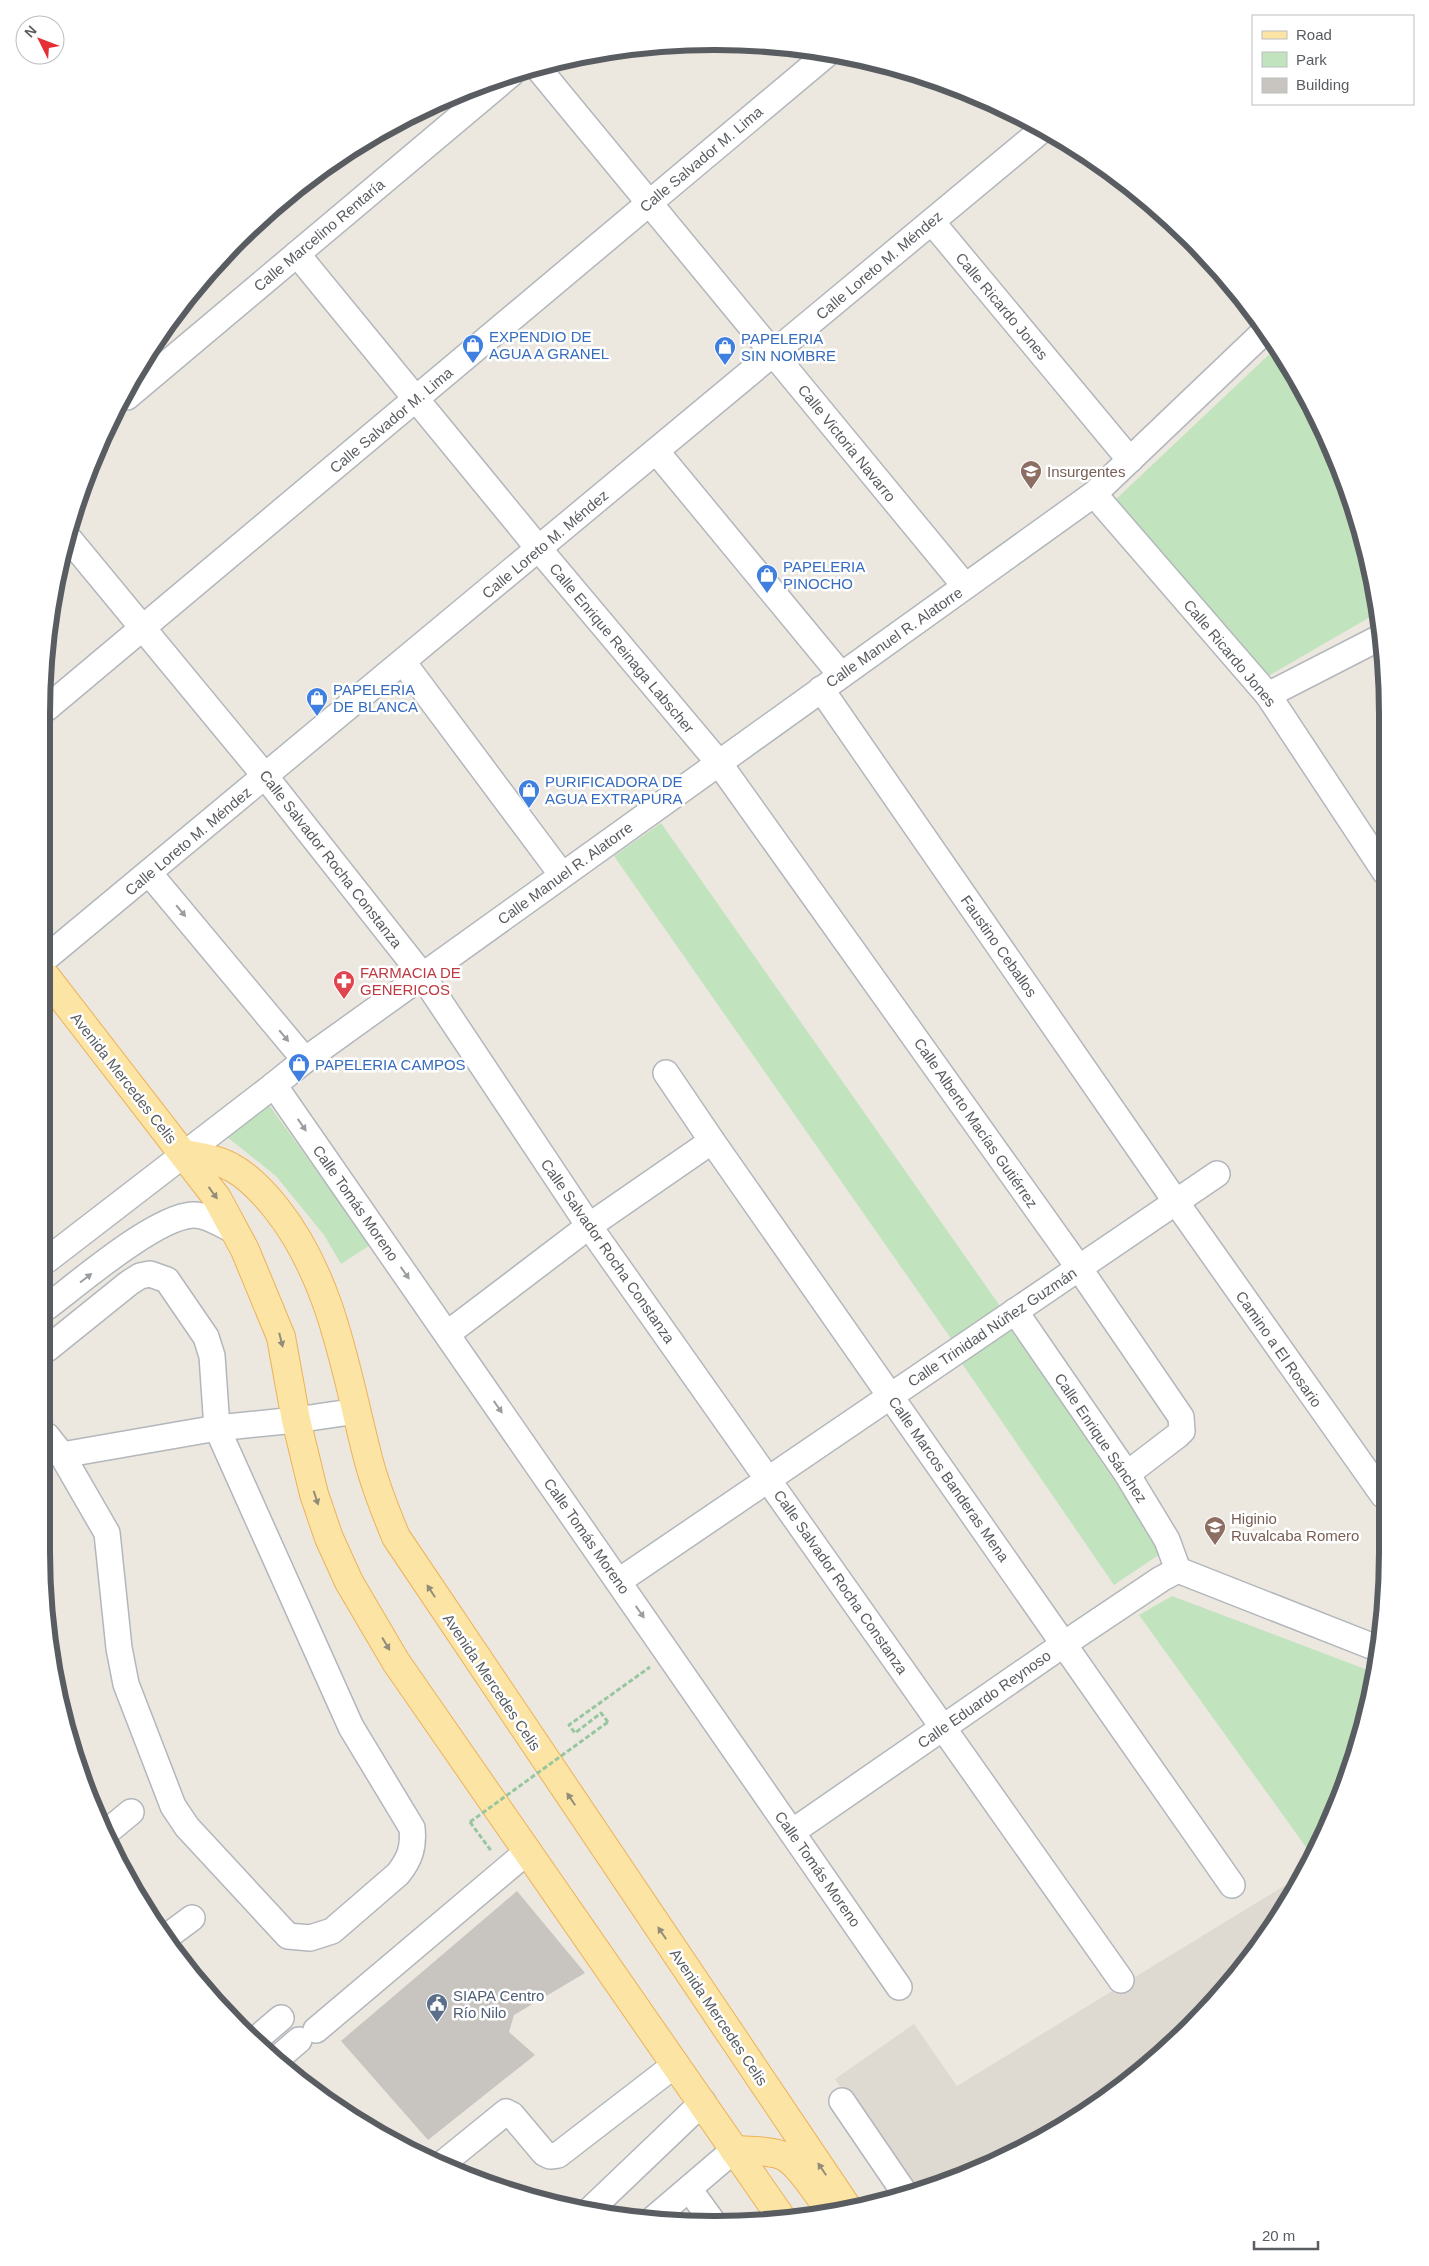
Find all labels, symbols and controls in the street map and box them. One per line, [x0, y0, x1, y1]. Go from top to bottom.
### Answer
north arrow [15, 15, 65, 65]
legend [1252, 15, 1414, 105]
text: N [21, 22, 40, 40]
text: Road [1296, 26, 1332, 43]
text: Park [1296, 51, 1327, 68]
text: Building [1296, 76, 1349, 93]
street label: Calle Salvador M. Lima [636, 102, 766, 215]
street label: Calle Marcelino Rentaría [250, 175, 388, 295]
street label: Calle Loreto M. Méndez [813, 207, 945, 323]
street label: Calle Ricardo Jones [952, 249, 1052, 363]
place label: EXPENDIO DE AGUA A GRANEL [489, 328, 609, 362]
place label: PAPELERIA SIN NOMBRE [741, 330, 836, 364]
shop icon: EXPENDIO DE AGUA A GRANEL [461, 333, 485, 364]
shop icon: PAPELERIA SIN NOMBRE [713, 335, 737, 366]
street label: Calle Salvador M. Lima [326, 363, 456, 476]
street label: Calle Victoria Navarro [795, 381, 899, 505]
school or university icon: Insurgentes [1019, 459, 1043, 490]
place label: Insurgentes [1047, 463, 1125, 480]
street label: Calle Loreto M. Méndez [479, 486, 611, 602]
place label: PAPELERIA PINOCHO [783, 558, 865, 592]
street label: Calle Enrique Reinaga Labscher [546, 560, 698, 736]
shop icon: PAPELERIA PINOCHO [755, 563, 779, 594]
street label: Calle Manuel R. Alatorre [823, 583, 965, 691]
street label: Calle Ricardo Jones [1180, 596, 1280, 710]
place label: PAPELERIA DE BLANCA [333, 681, 418, 715]
shop icon: PAPELERIA DE BLANCA [305, 686, 329, 717]
street label: Calle Salvador Rocha Constanza [256, 767, 406, 952]
place label: PURIFICADORA DE AGUA EXTRAPURA [545, 773, 683, 807]
shop icon: PURIFICADORA DE AGUA EXTRAPURA [517, 778, 541, 809]
street label: Calle Loreto M. Méndez [122, 783, 254, 899]
street label: Calle Manuel R. Alatorre [494, 818, 636, 928]
street label: Faustino Ceballos [958, 892, 1040, 1000]
one-way arrow [175, 904, 186, 917]
place label: FARMACIA DE GENERICOS [360, 964, 461, 998]
pharmacy icon: FARMACIA DE GENERICOS [332, 969, 356, 1000]
street label: Avenida Mercedes Celis [68, 1009, 180, 1147]
one-way arrow [279, 1029, 290, 1042]
street label: Calle Alberto Macías Gutiérrez [911, 1035, 1041, 1211]
shop icon: PAPELERIA CAMPOS [287, 1052, 311, 1083]
place label: PAPELERIA CAMPOS [315, 1056, 466, 1073]
one-way arrow [297, 1119, 307, 1132]
street label: Calle Tomás Moreno [310, 1142, 402, 1264]
street label: Calle Salvador Rocha Constanza [538, 1156, 679, 1347]
one-way arrow [208, 1186, 218, 1200]
street label: Calle Trinidad Núñez Guzmán [904, 1264, 1080, 1390]
one-way arrow [400, 1267, 410, 1280]
one-way arrow [79, 1272, 92, 1283]
street label: Camino a El Rosario [1233, 1288, 1325, 1410]
one-way arrow [277, 1332, 285, 1347]
street label: Calle Enrique Sánchez [1051, 1370, 1151, 1506]
street label: Calle Marcos Banderas Mena [885, 1393, 1013, 1565]
one-way arrow [493, 1400, 503, 1414]
street label: Calle Tomás Moreno [541, 1475, 633, 1597]
street label: Calle Salvador Rocha Constanza [771, 1487, 912, 1678]
one-way arrow [312, 1491, 320, 1506]
place label: Higinio Ruvalcaba Romero [1231, 1510, 1359, 1544]
school or university icon: Higinio Ruvalcaba Romero [1203, 1515, 1227, 1546]
one-way arrow [427, 1585, 436, 1598]
one-way arrow [635, 1606, 645, 1619]
street label: Avenida Mercedes Celis [440, 1610, 544, 1754]
one-way arrow [381, 1638, 390, 1651]
street label: Calle Eduardo Reynoso [914, 1647, 1054, 1751]
one-way arrow [566, 1792, 576, 1805]
street label: Calle Tomás Moreno [772, 1808, 864, 1930]
one-way arrow [657, 1926, 667, 1940]
street label: Avenida Mercedes Celis [667, 1945, 771, 2089]
place label: SIAPA Centro Río Nilo [453, 1987, 544, 2021]
public building icon: SIAPA Centro Río Nilo [425, 1992, 449, 2023]
one-way arrow [817, 2163, 827, 2176]
scale bar [1254, 2218, 1318, 2250]
text: 20 m [1262, 2227, 1295, 2244]

